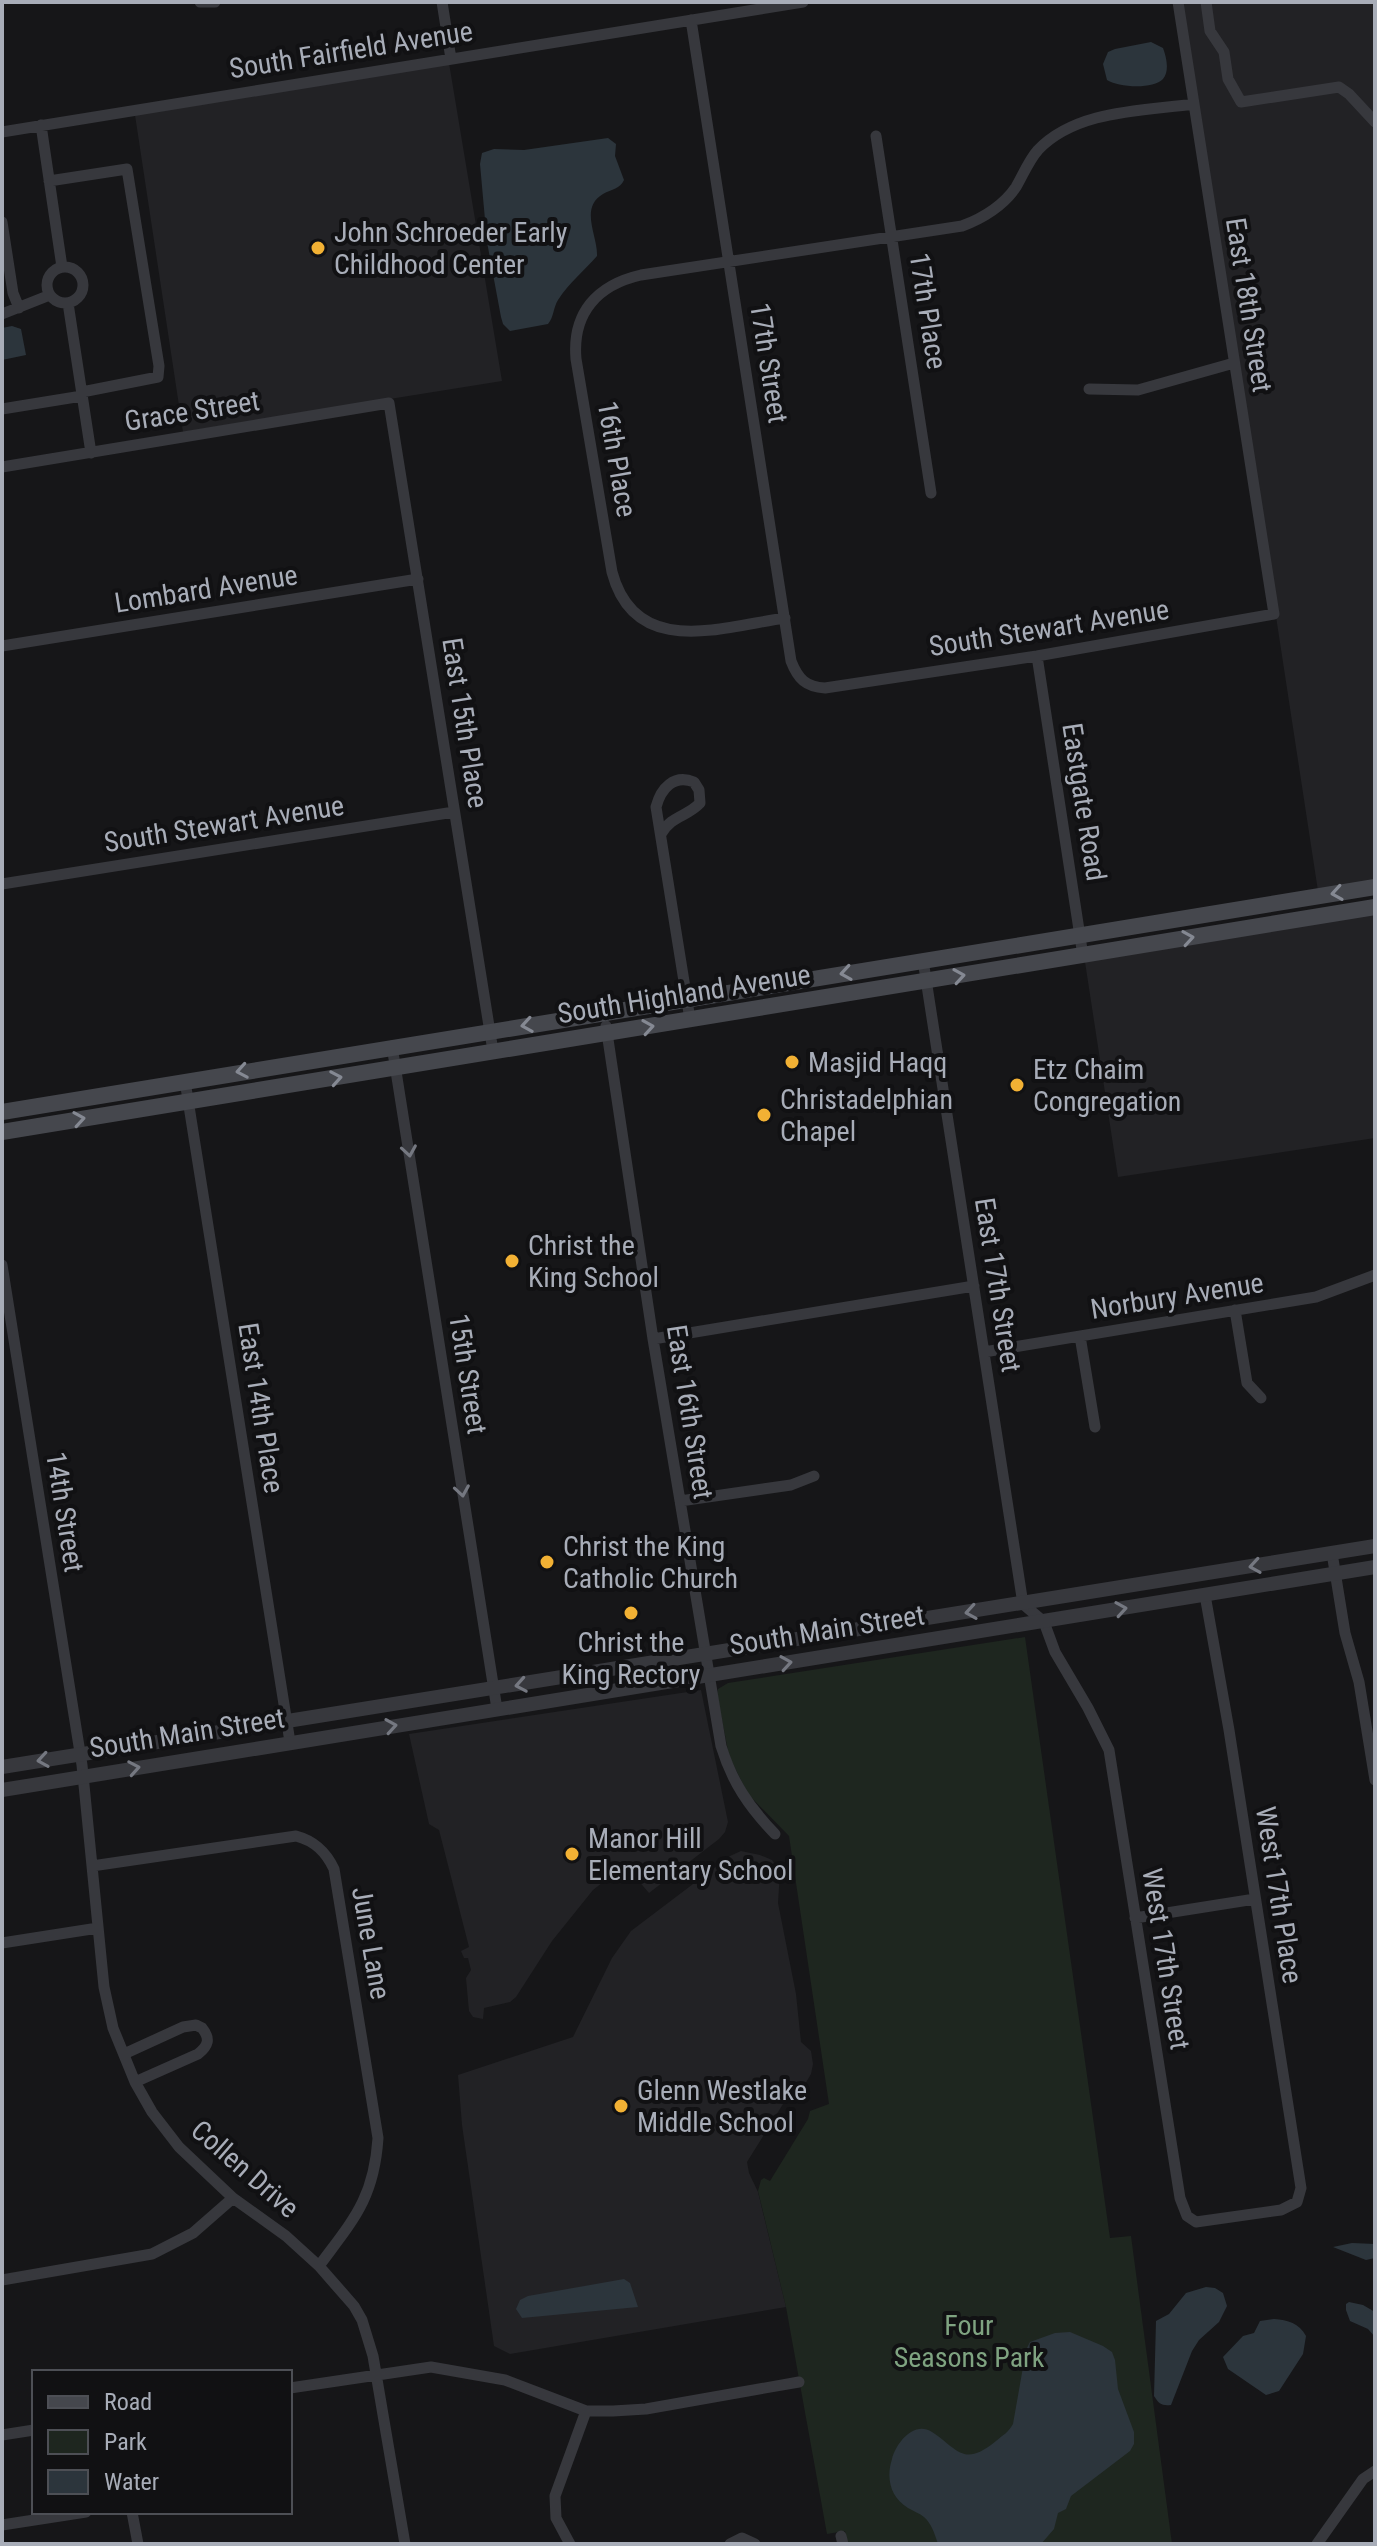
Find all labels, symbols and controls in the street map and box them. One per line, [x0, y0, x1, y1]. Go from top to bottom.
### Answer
street label: South Fairfield Avenue [227, 14, 475, 86]
street label: East 18th Street [1219, 215, 1279, 395]
place label: John Schroeder Early Childhood Center [334, 216, 568, 281]
marker: John Schroeder Early Childhood Center [309, 239, 327, 257]
street label: 17th Place [903, 250, 953, 372]
street label: 17th Street [743, 300, 795, 426]
street label: Grace Street [122, 384, 262, 438]
street label: 16th Place [591, 398, 643, 520]
street label: Lombard Avenue [112, 558, 300, 620]
street label: South Stewart Avenue [927, 593, 1171, 663]
street label: East 15th Place [435, 635, 495, 811]
street label: Eastgate Road [1055, 721, 1113, 883]
street label: South Stewart Avenue [102, 789, 346, 859]
one-way arrow [1330, 884, 1344, 901]
one-way arrow [1181, 930, 1195, 947]
street label: South Highland Avenue [555, 958, 813, 1030]
one-way arrow [839, 964, 853, 981]
one-way arrow [953, 968, 966, 985]
one-way arrow [520, 1016, 533, 1033]
one-way arrow [641, 1019, 654, 1036]
place label: Masjid Haqq [808, 1046, 947, 1079]
marker: Masjid Haqq [783, 1053, 801, 1071]
place label: Etz Chaim Congregation [1033, 1053, 1181, 1118]
one-way arrow [235, 1062, 249, 1079]
one-way arrow [329, 1070, 342, 1087]
marker: Etz Chaim Congregation [1008, 1076, 1026, 1094]
place label: Christadelphian Chapel [780, 1083, 953, 1148]
marker: Christadelphian Chapel [755, 1106, 773, 1124]
one-way arrow [72, 1112, 86, 1129]
one-way arrow [399, 1144, 416, 1158]
street label: East 17th Street [968, 1195, 1028, 1375]
place label: Christ the King School [528, 1229, 659, 1294]
marker: Christ the King School [503, 1252, 521, 1270]
street label: Norbury Avenue [1088, 1266, 1266, 1326]
street label: 15th Street [442, 1311, 494, 1437]
street label: East 14th Place [231, 1320, 291, 1496]
street label: East 16th Street [660, 1322, 720, 1502]
street label: 14th Street [39, 1449, 91, 1575]
one-way arrow [453, 1484, 470, 1498]
place label: Christ the King Catholic Church [563, 1530, 738, 1595]
marker: Christ the King Catholic Church [538, 1553, 556, 1571]
one-way arrow [1248, 1556, 1262, 1573]
street label: South Main Street [727, 1598, 927, 1662]
one-way arrow [1114, 1601, 1127, 1618]
one-way arrow [964, 1603, 978, 1620]
marker: Christ the King Rectory [622, 1604, 640, 1622]
place label: Christ the King Rectory [562, 1626, 701, 1691]
one-way arrow [779, 1655, 792, 1672]
one-way arrow [514, 1676, 528, 1693]
street label: South Main Street [87, 1701, 287, 1765]
one-way arrow [384, 1719, 398, 1736]
one-way arrow [36, 1751, 50, 1768]
one-way arrow [127, 1761, 141, 1778]
street label: West 17th Place [1249, 1804, 1309, 1986]
place label: Manor Hill Elementary School [588, 1822, 793, 1887]
marker: Manor Hill Elementary School [563, 1845, 581, 1863]
street label: West 17th Street [1135, 1866, 1197, 2052]
street label: June Lane [345, 1884, 397, 2002]
place label: Glenn Westlake Middle School [637, 2074, 807, 2139]
marker: Glenn Westlake Middle School [612, 2097, 630, 2115]
street label: Collen Drive [184, 2113, 306, 2225]
park label: Four Seasons Park [894, 2309, 1045, 2374]
legend [32, 2370, 292, 2514]
text: Road [104, 2388, 152, 2416]
text: Park [104, 2428, 147, 2456]
text: Water [104, 2468, 159, 2496]

